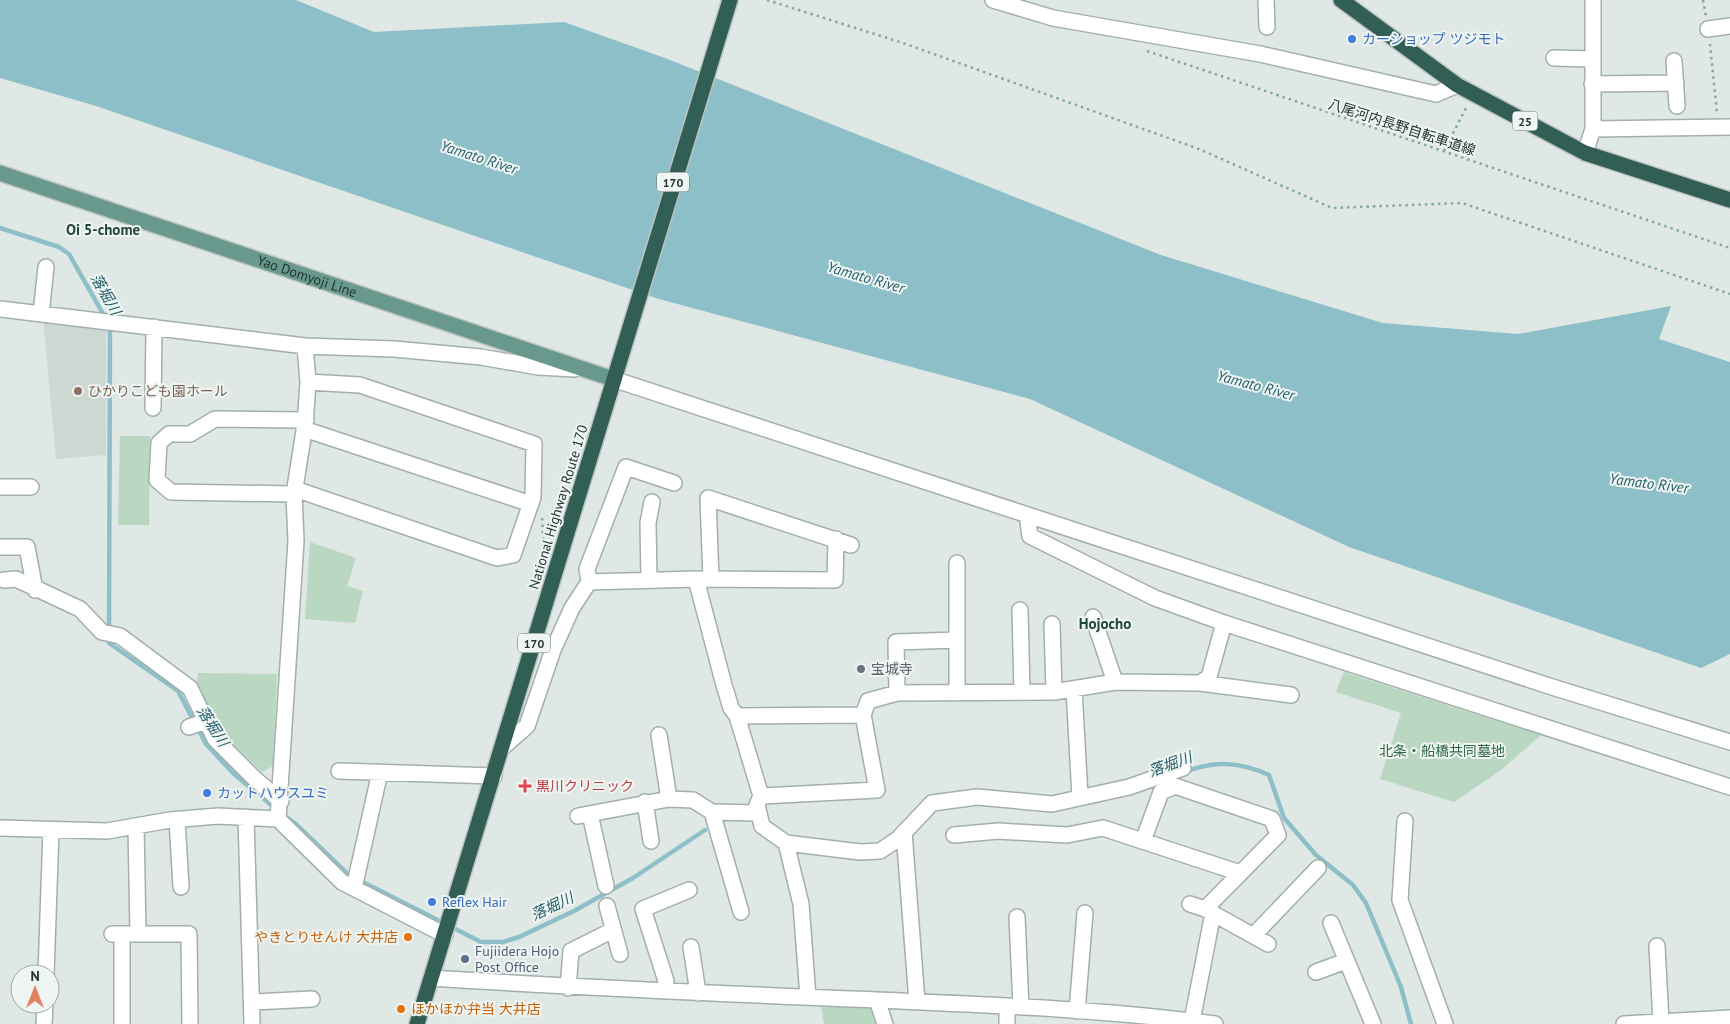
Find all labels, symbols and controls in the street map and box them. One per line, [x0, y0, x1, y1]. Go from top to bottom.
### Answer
place label: カーショップ ツジモト [1362, 30, 1505, 48]
marker: カーショップ ツジモト [1346, 33, 1358, 45]
street label: 八尾河内長野自転車道線 [1326, 95, 1478, 159]
road number: 25 [1512, 112, 1538, 130]
water label: Yamato River [438, 136, 521, 179]
road number: 170 [657, 172, 689, 192]
district label: Oi 5-chome [66, 220, 140, 239]
street label: Yao Domyoji Line [255, 251, 359, 301]
water label: Yamato River [825, 257, 908, 297]
water label: 落堀川 [87, 270, 126, 320]
water label: Yamato River [1215, 366, 1298, 405]
place label: ひかりこども園ホール [88, 382, 228, 400]
marker: ひかりこども園ホール [72, 385, 84, 397]
street label: National Highway Route 170 [524, 422, 592, 591]
water label: Yamato River [1608, 469, 1691, 497]
district label: Hojocho [1079, 614, 1131, 633]
road number: 170 [518, 634, 550, 652]
place label: 宝城寺 [871, 660, 913, 678]
marker: 宝城寺 [855, 663, 867, 675]
water label: 落堀川 [193, 702, 234, 752]
park label: 北条・船橋共同墓地 [1379, 742, 1505, 760]
water label: 落堀川 [1146, 747, 1196, 781]
place label: 黒川クリニック [536, 777, 634, 795]
marker: 黒川クリニック [518, 779, 532, 793]
place label: カットハウスユミ [217, 784, 329, 802]
marker: カットハウスユミ [201, 787, 213, 799]
water label: 落堀川 [528, 887, 578, 924]
place label: Reflex Hair [442, 893, 507, 911]
marker: Reflex Hair [426, 896, 438, 908]
place label: やきとりせんけ 大井店 [254, 928, 398, 946]
marker: やきとりせんけ 大井店 [402, 931, 414, 943]
place label: Fujiidera Hojo Post Office [475, 942, 559, 976]
marker: Fujiidera Hojo Post Office [459, 953, 471, 965]
north arrow [10, 964, 60, 1014]
text: N [30, 967, 40, 985]
place label: ほかほか弁当 大井店 [411, 1000, 541, 1018]
marker: ほかほか弁当 大井店 [395, 1003, 407, 1015]

